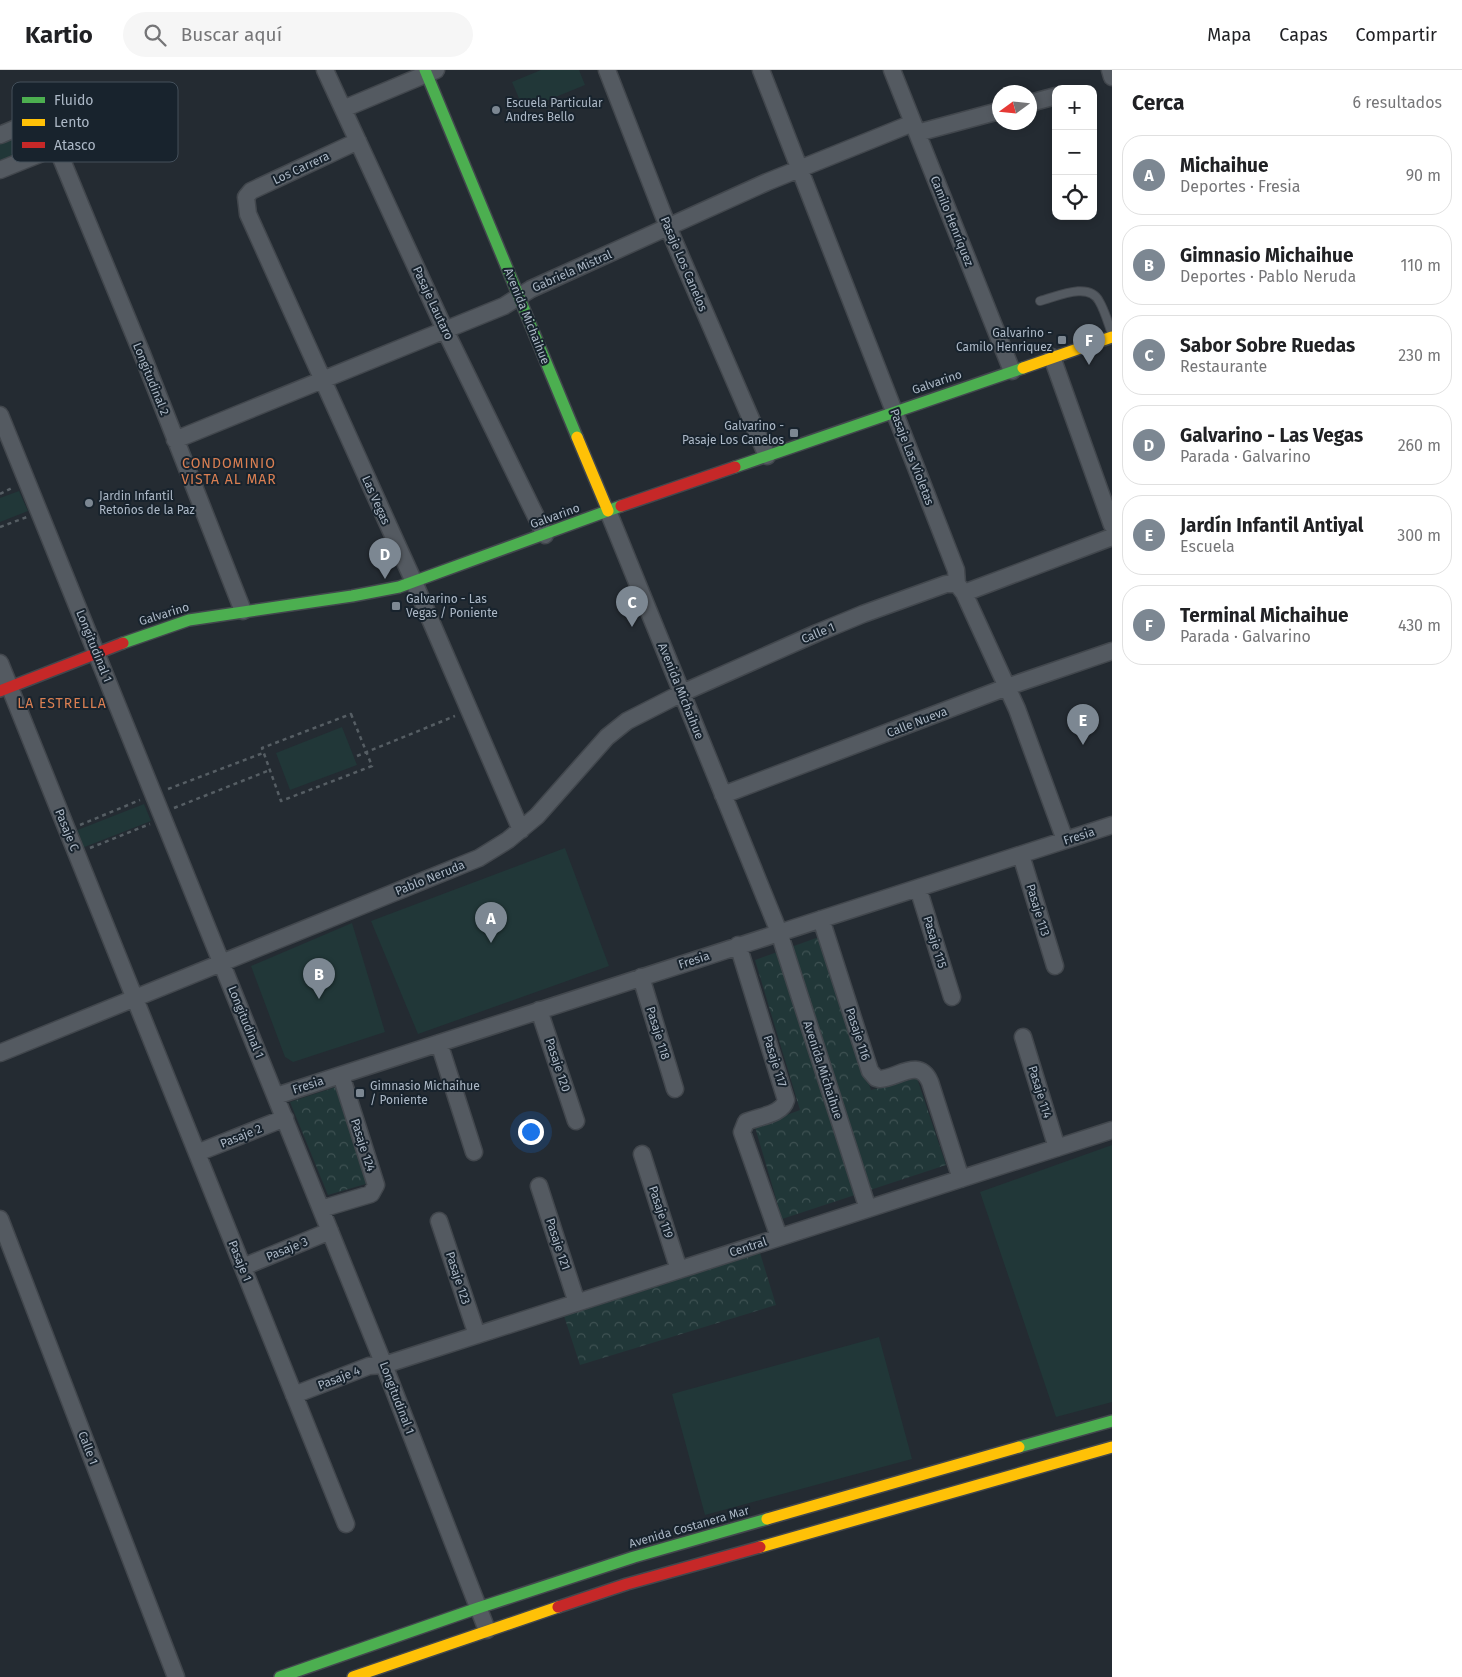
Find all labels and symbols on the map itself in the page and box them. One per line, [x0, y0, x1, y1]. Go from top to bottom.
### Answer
legend [12, 82, 178, 162]
north arrow [992, 85, 1037, 130]
text: Fluido [54, 92, 93, 109]
place label: Escuela Particular Andres Bello [506, 96, 603, 124]
marker: Escuela Particular Andres Bello [490, 104, 502, 116]
text: Lento [54, 114, 89, 131]
text: Atasco [54, 137, 96, 154]
street label: Los Carrera [270, 149, 332, 187]
street label: Camilo Henríquez [928, 174, 976, 268]
street label: Pasaje Los Canelos [658, 214, 711, 314]
street label: Gabriela Mistral [530, 247, 614, 295]
street label: Pasaje Lautaro [410, 264, 456, 342]
street label: Avenida Michaihue [501, 266, 553, 366]
pin: F [1073, 324, 1105, 365]
place label: Galvarino - Camilo Henriquez [956, 326, 1052, 354]
marker: Galvarino - Camilo Henriquez [1056, 334, 1068, 346]
street label: Longitudinal 2 [130, 341, 172, 418]
street label: Galvarino [910, 367, 964, 397]
street label: Pasaje Las Violetas [887, 407, 937, 508]
place label: Galvarino - Pasaje Los Canelos [682, 419, 784, 447]
marker: Galvarino - Pasaje Los Canelos [788, 427, 800, 439]
district label: CONDOMINIO VISTA AL MAR [181, 455, 277, 488]
street label: Las Vegas [359, 473, 393, 527]
place label: Jardin Infantil Retoños de la Paz [99, 489, 195, 517]
marker: Jardin Infantil Retoños de la Paz [83, 497, 95, 509]
street label: Galvarino [528, 501, 582, 531]
pin: D [369, 538, 401, 579]
pin: C [616, 586, 648, 627]
place label: Galvarino - Las Vegas / Poniente [406, 592, 498, 620]
street label: Galvarino [137, 600, 191, 628]
marker: Galvarino - Las Vegas / Poniente [390, 600, 402, 612]
street label: Longitudinal 1 [73, 608, 115, 684]
street label: Calle 1 [799, 620, 837, 646]
street label: Avenida Michaihue [655, 641, 707, 741]
district label: LA ESTRELLA [17, 695, 107, 712]
street label: Calle Nueva [885, 704, 949, 740]
pin: E [1067, 704, 1099, 745]
street label: Pasaje C [52, 807, 82, 853]
street label: Fresia [1062, 824, 1096, 848]
street label: Pablo Neruda [393, 858, 467, 898]
street label: Pasaje 113 [1023, 882, 1053, 938]
pin: A [475, 902, 507, 943]
street label: Pasaje 115 [920, 914, 950, 970]
street label: Fresia [677, 948, 711, 972]
pin: B [303, 958, 335, 999]
street label: Longitudinal 1 [225, 984, 267, 1060]
street label: Pasaje 118 [643, 1005, 673, 1061]
street label: Pasaje 116 [843, 1006, 873, 1062]
street label: Avenida Michaihue [801, 1019, 845, 1121]
street label: Pasaje 117 [761, 1033, 789, 1089]
street label: Pasaje 120 [543, 1036, 573, 1094]
street label: Pasaje 114 [1025, 1064, 1055, 1121]
street label: Fresia [291, 1073, 325, 1097]
place label: Gimnasio Michaihue / Poniente [370, 1079, 480, 1107]
marker: Gimnasio Michaihue / Poniente [354, 1087, 366, 1099]
street label: Pasaje 124 [348, 1117, 378, 1174]
your location [518, 1119, 544, 1145]
street label: Pasaje 2 [218, 1121, 264, 1151]
street label: Pasaje 119 [646, 1184, 676, 1240]
street label: Pasaje 121 [543, 1216, 573, 1272]
street label: Pasaje 3 [264, 1234, 310, 1264]
street label: Central [728, 1234, 769, 1260]
street label: Pasaje 1 [225, 1238, 255, 1284]
street label: Pasaje 123 [443, 1250, 473, 1306]
street label: Longitudinal 1 [377, 1360, 417, 1436]
street label: Pasaje 4 [316, 1363, 363, 1392]
street label: Calle 1 [75, 1429, 101, 1467]
street label: Avenida Costanera Mar [627, 1503, 751, 1551]

